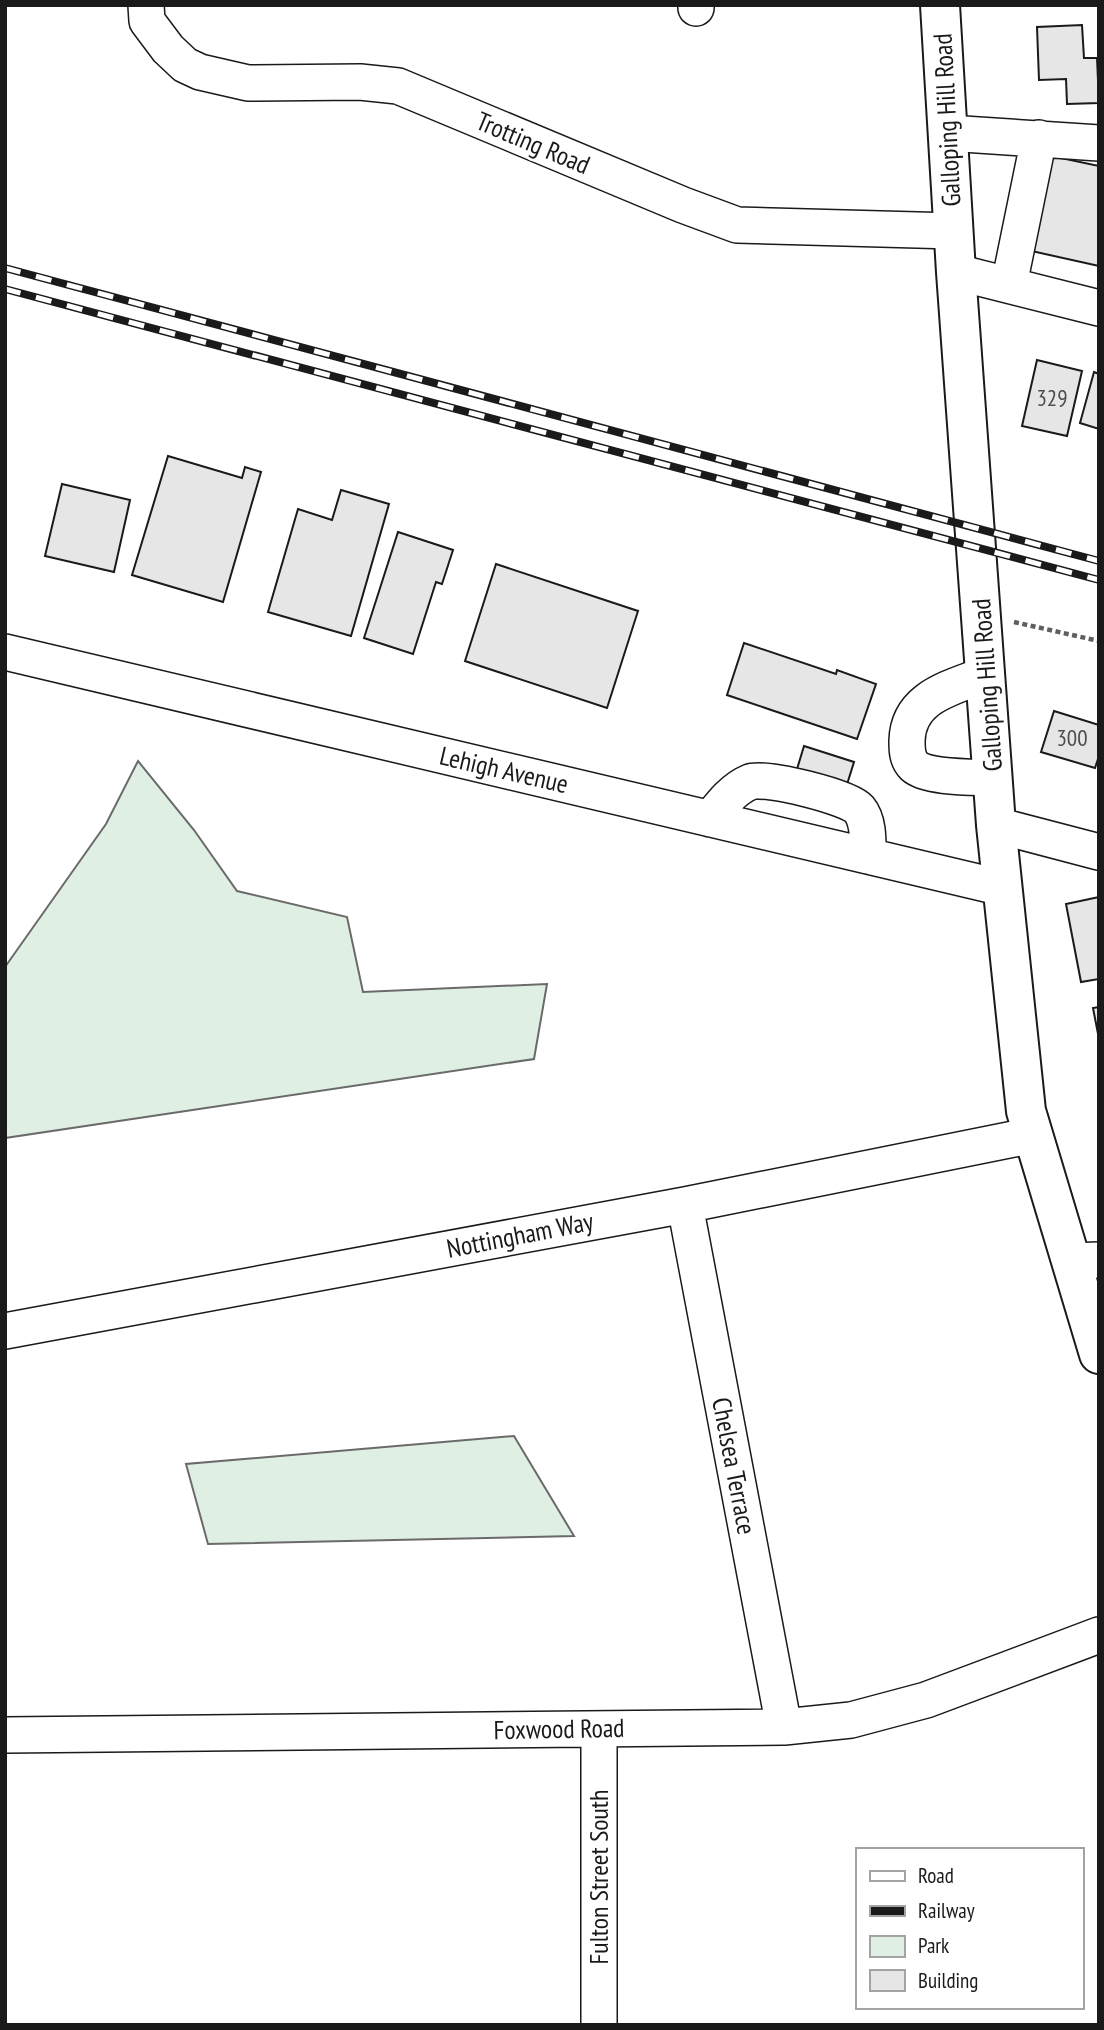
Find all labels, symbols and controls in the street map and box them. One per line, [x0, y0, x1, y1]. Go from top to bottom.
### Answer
street label: Galloping Hill Road [925, 33, 968, 207]
street label: Trotting Road [471, 104, 595, 181]
house number: 329 [1036, 383, 1068, 412]
street label: Galloping Hill Road [964, 597, 1009, 773]
house number: 300 [1056, 723, 1088, 752]
street label: Lehigh Avenue [437, 739, 572, 800]
street label: Nottingham Way [444, 1204, 596, 1265]
street label: Chelsea Terrace [705, 1395, 764, 1537]
street label: Foxwood Road [493, 1711, 625, 1746]
street label: Fulton Street South [582, 1790, 615, 1964]
legend [856, 1848, 1083, 2009]
text: Road [918, 1862, 954, 1889]
text: Railway [918, 1897, 975, 1924]
text: Park [918, 1932, 949, 1959]
text: Building [918, 1967, 978, 1994]

